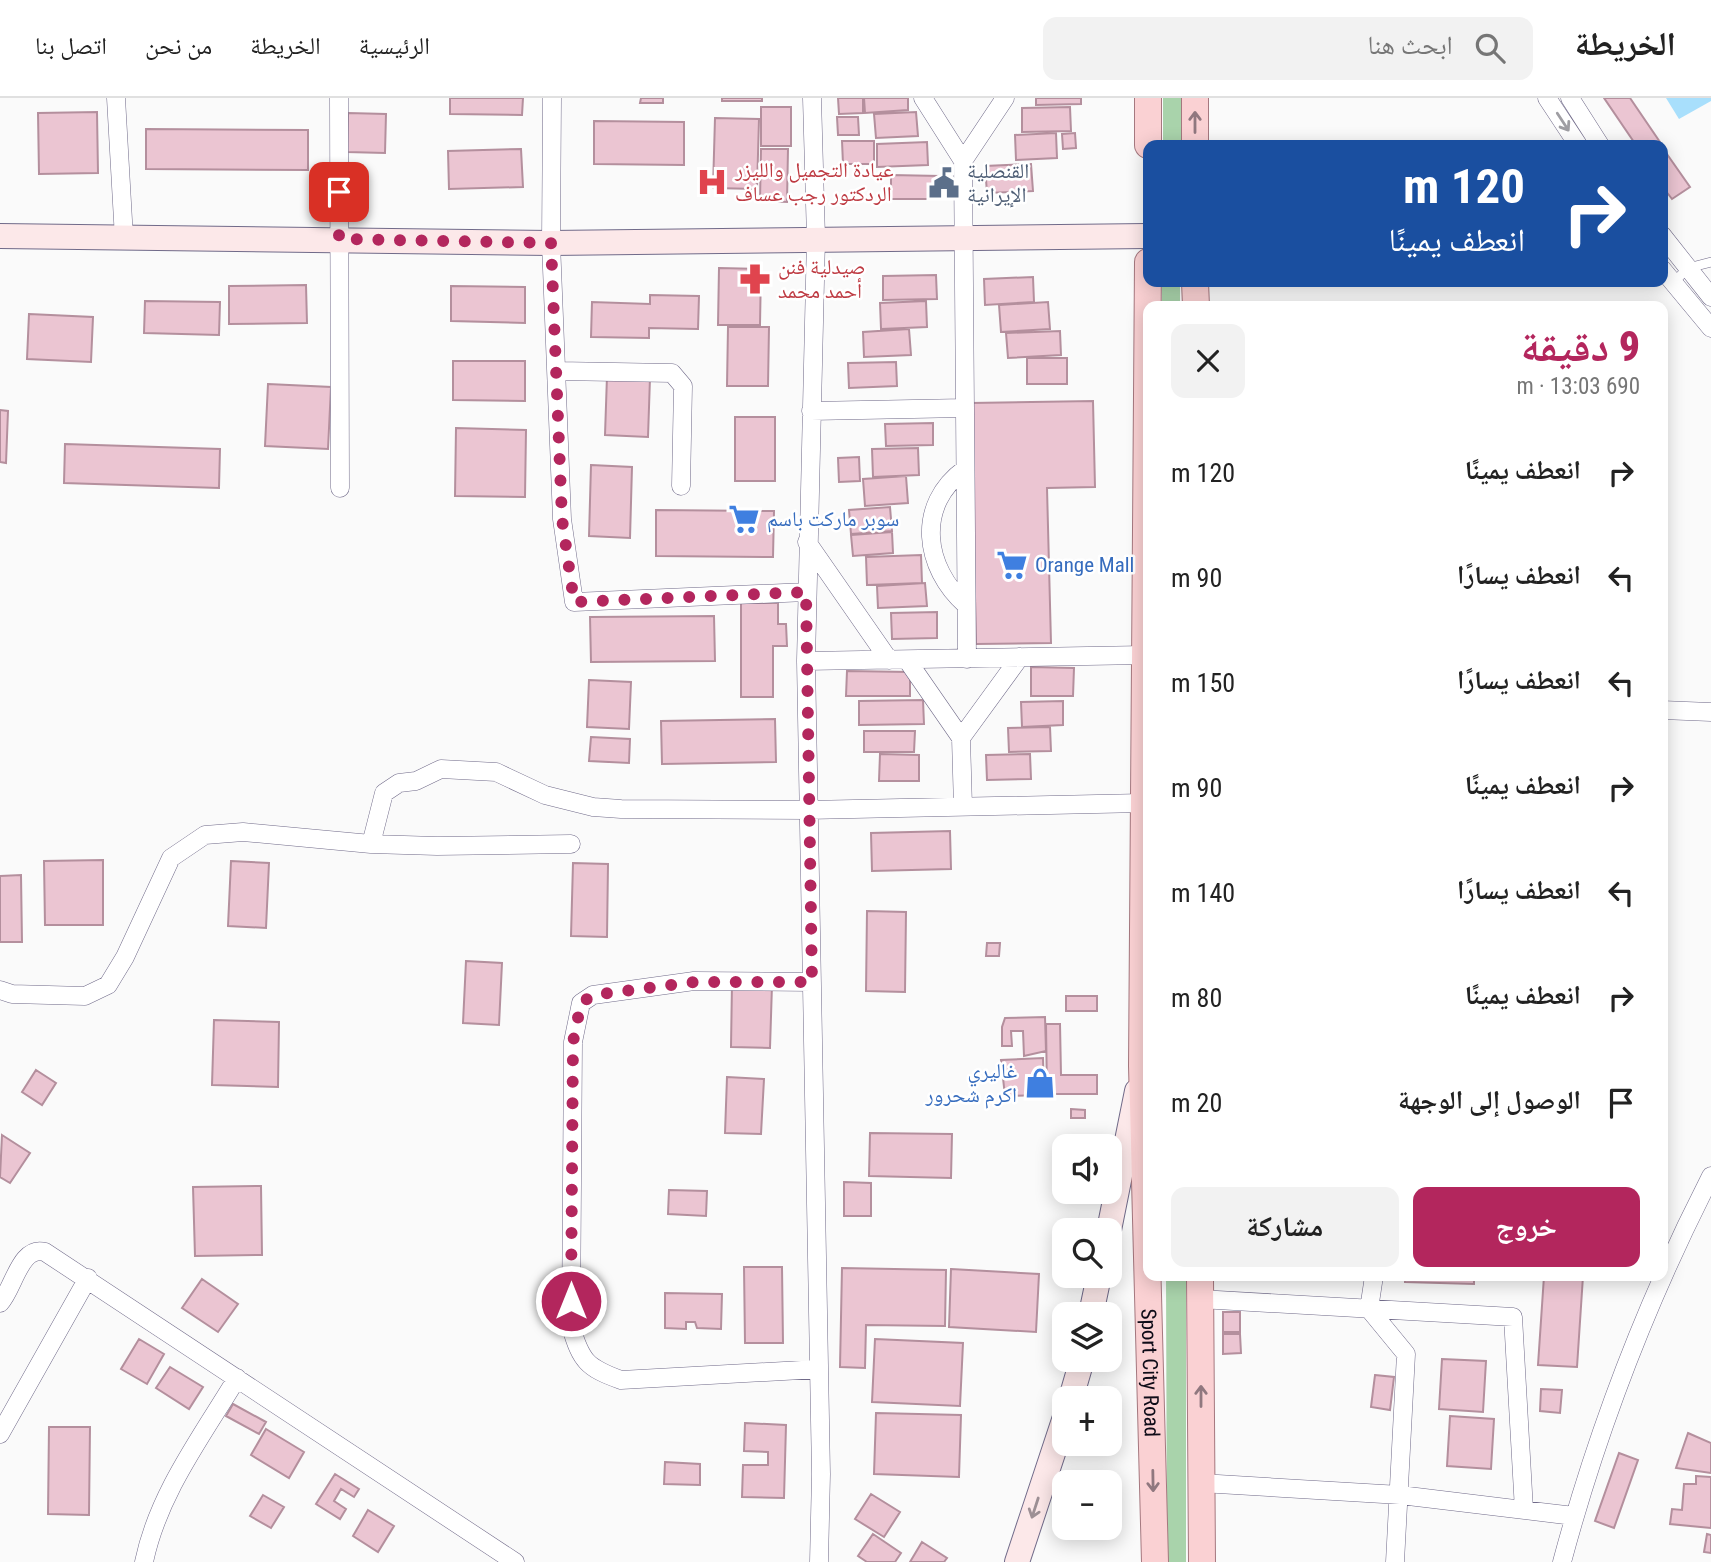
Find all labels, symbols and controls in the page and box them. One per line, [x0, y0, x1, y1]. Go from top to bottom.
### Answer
search box [1043, 17, 1533, 80]
text: الخريطة [1575, 24, 1676, 63]
icon: search [1471, 29, 1509, 67]
text: ابحث هنا [1368, 30, 1453, 60]
text: اتصل بنا [35, 32, 107, 60]
text: من نحن [145, 32, 212, 60]
text: الخريطة [250, 32, 321, 60]
text: الرئيسية [359, 32, 430, 60]
one-way arrow [1188, 110, 1202, 133]
one-way arrow [1556, 111, 1570, 131]
place label: عيادة التجميل والليزر الردكتور رجب عساف [734, 158, 894, 206]
text: 120 m [1403, 158, 1525, 215]
place label: القنصلية الإيرانية [967, 159, 1029, 208]
pin [309, 162, 369, 222]
hospital icon: عيادة التجميل والليزر الردكتور رجب عساف [695, 165, 729, 199]
public building icon: القنصلية الإيرانية [927, 166, 961, 200]
icon: right [1549, 168, 1640, 259]
icon: arrive [320, 173, 358, 211]
text: انعطف يمينًا [1389, 221, 1525, 259]
place label: صيدلية فنن أحمد محمد [778, 255, 866, 303]
pharmacy icon: صيدلية فنن أحمد محمد [738, 262, 772, 296]
text: 9 دقيقة [1521, 322, 1640, 371]
button: close [1171, 324, 1245, 398]
text: 690 m · 13:03 [1516, 373, 1640, 400]
icon: right [1602, 454, 1640, 492]
text: انعطف يمينًا [1465, 455, 1581, 485]
text: 120 m [1171, 458, 1235, 488]
supermarket icon: سوبر ماركت باسم [727, 502, 761, 536]
place label: سوبر ماركت باسم [767, 507, 899, 533]
supermarket icon: Orange Mall [995, 548, 1029, 582]
place label: Orange Mall [1035, 553, 1134, 577]
icon: left [1602, 559, 1640, 597]
text: انعطف يسارًا [1457, 560, 1581, 590]
text: 90 m [1171, 563, 1222, 593]
icon: left [1602, 664, 1640, 702]
text: انعطف يسارًا [1457, 665, 1581, 695]
text: 150 m [1171, 668, 1235, 698]
icon: right [1602, 769, 1640, 807]
text: انعطف يمينًا [1465, 770, 1581, 800]
text: 90 m [1171, 773, 1222, 803]
icon: left [1602, 874, 1640, 912]
text: انعطف يسارًا [1457, 875, 1581, 905]
text: 140 m [1171, 878, 1235, 908]
icon: right [1602, 979, 1640, 1017]
text: انعطف يمينًا [1465, 980, 1581, 1010]
text: 80 m [1171, 983, 1222, 1013]
place label: غاليري اكرم شحرور [924, 1059, 1017, 1109]
shop icon: غاليري اكرم شحرور [1023, 1066, 1057, 1100]
icon: arrive [1602, 1084, 1640, 1122]
text: الوصول إلى الوجهة [1398, 1085, 1581, 1115]
text: 20 m [1171, 1088, 1222, 1118]
map controls [1052, 1134, 1122, 1540]
button: sound [1052, 1134, 1122, 1204]
button: مشاركة [1171, 1187, 1399, 1267]
button: خروج [1413, 1187, 1640, 1267]
button: search [1052, 1218, 1122, 1288]
position arrow [534, 1264, 608, 1338]
button: layers [1052, 1302, 1122, 1372]
street label: Sport City Road [1136, 1308, 1164, 1437]
one-way arrow [1194, 1385, 1208, 1408]
button: + [1052, 1386, 1122, 1456]
one-way arrow [1146, 1469, 1159, 1492]
button: − [1052, 1470, 1122, 1540]
one-way arrow [1028, 1497, 1040, 1519]

